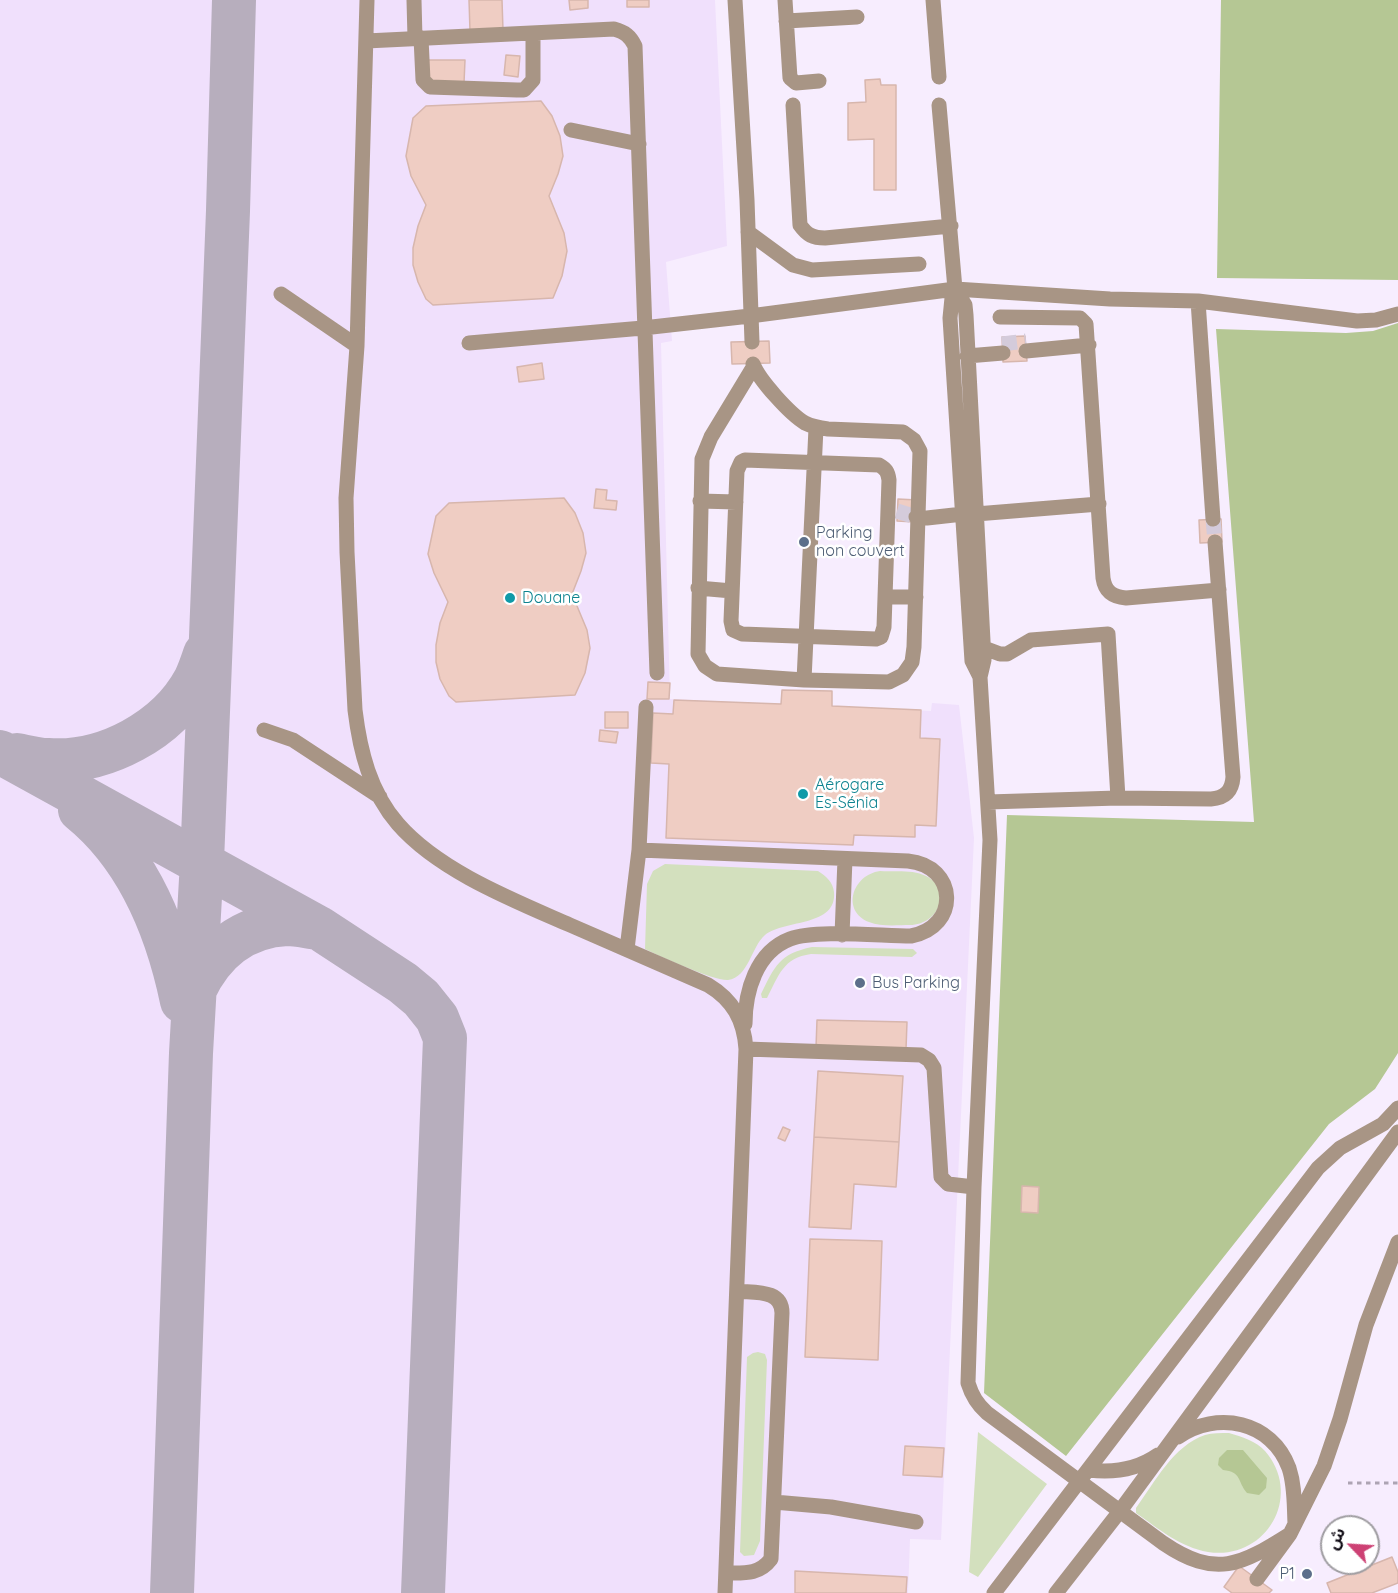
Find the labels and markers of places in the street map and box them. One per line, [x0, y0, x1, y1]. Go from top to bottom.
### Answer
place label: Parking non couvert [816, 523, 905, 561]
marker: Parking non couvert [797, 535, 811, 549]
place label: Douane [522, 588, 580, 608]
marker: Douane [503, 591, 517, 605]
place label: Aérogare Es-Sénia [815, 775, 884, 813]
marker: Aérogare Es-Sénia [796, 787, 810, 801]
place label: Bus Parking [872, 973, 960, 993]
marker: Bus Parking [853, 976, 867, 990]
place label: P1 [1280, 1564, 1295, 1584]
marker: P1 [1300, 1567, 1314, 1581]

